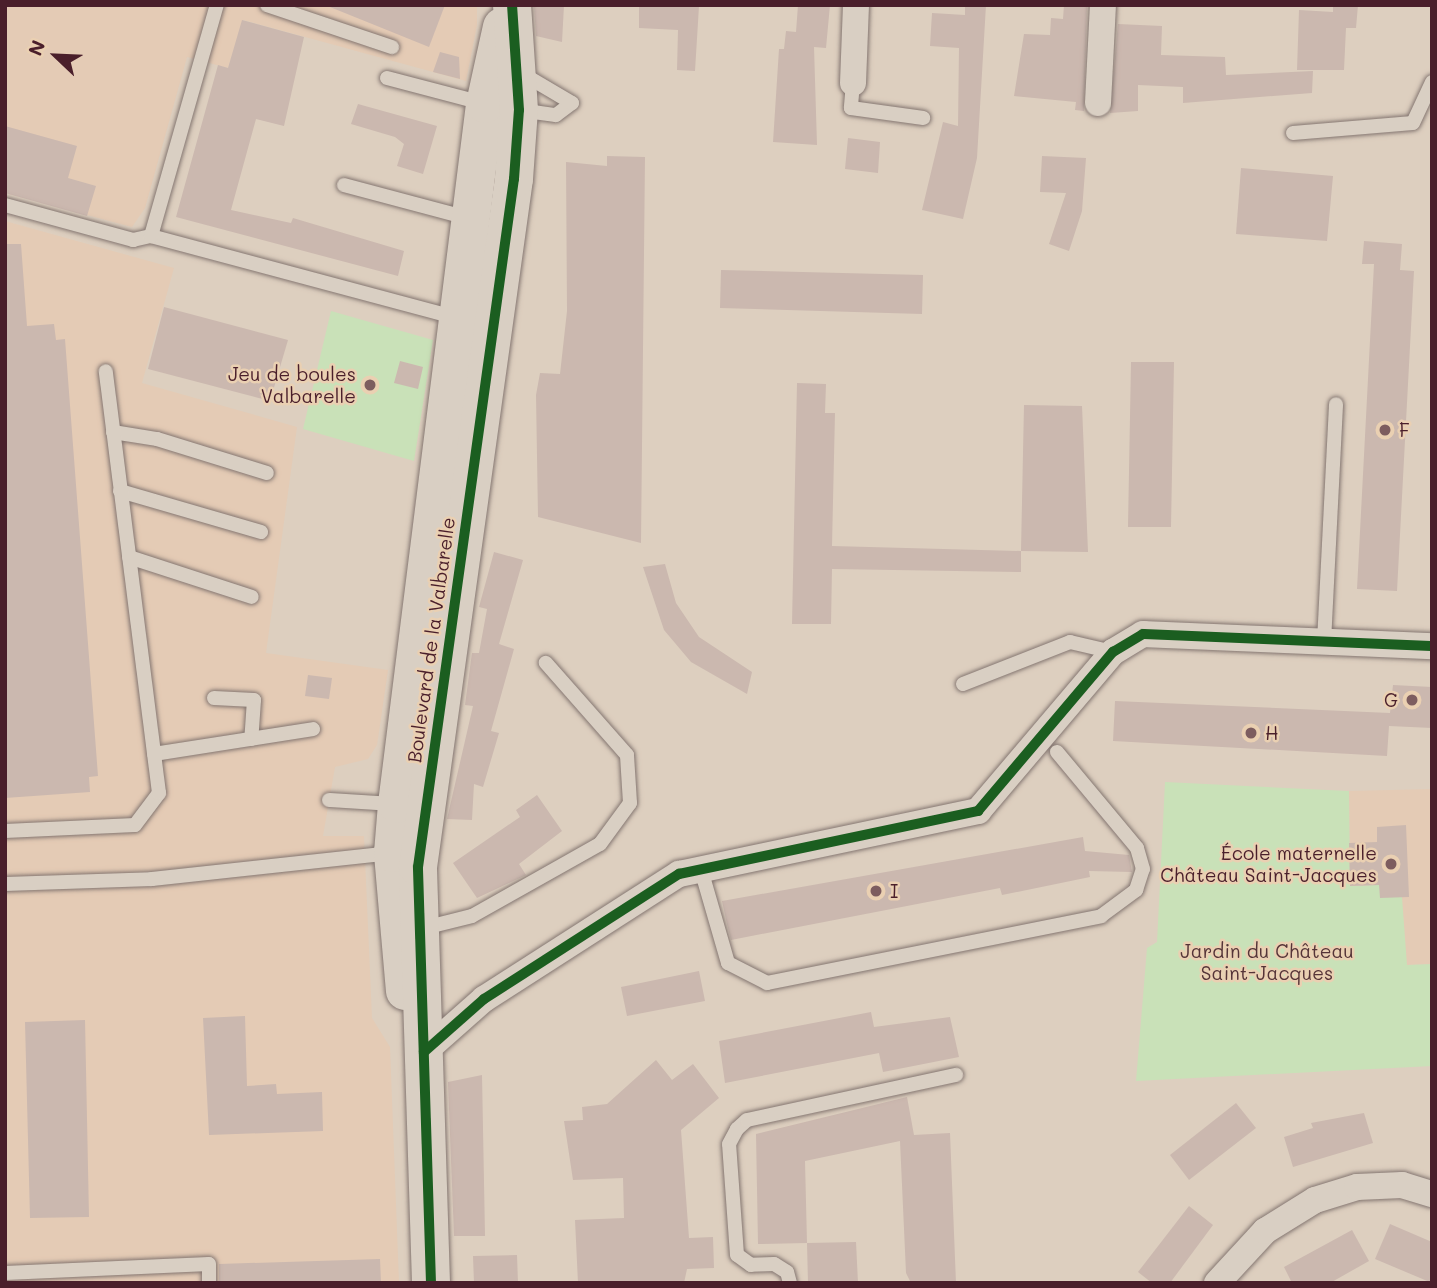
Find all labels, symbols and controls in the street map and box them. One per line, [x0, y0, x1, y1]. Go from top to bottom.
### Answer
north arrow [21, 21, 91, 91]
text: N [22, 36, 51, 59]
place label: Jeu de boules Valbarelle [228, 363, 356, 407]
marker: Jeu de boules Valbarelle [362, 377, 378, 393]
place label: F [1399, 419, 1410, 441]
marker: F [1377, 422, 1393, 438]
street label: Boulevard de la Valbarelle [402, 516, 460, 764]
place label: G [1384, 689, 1398, 711]
marker: G [1404, 692, 1420, 708]
place label: H [1265, 722, 1279, 744]
marker: H [1243, 725, 1259, 741]
place label: École maternelle Château Saint-Jacques [1160, 842, 1377, 886]
marker: École maternelle Château Saint-Jacques [1383, 856, 1399, 872]
place label: I [890, 880, 898, 902]
marker: I [868, 883, 884, 899]
park label: Jardin du Château Saint-Jacques [1180, 940, 1354, 984]

